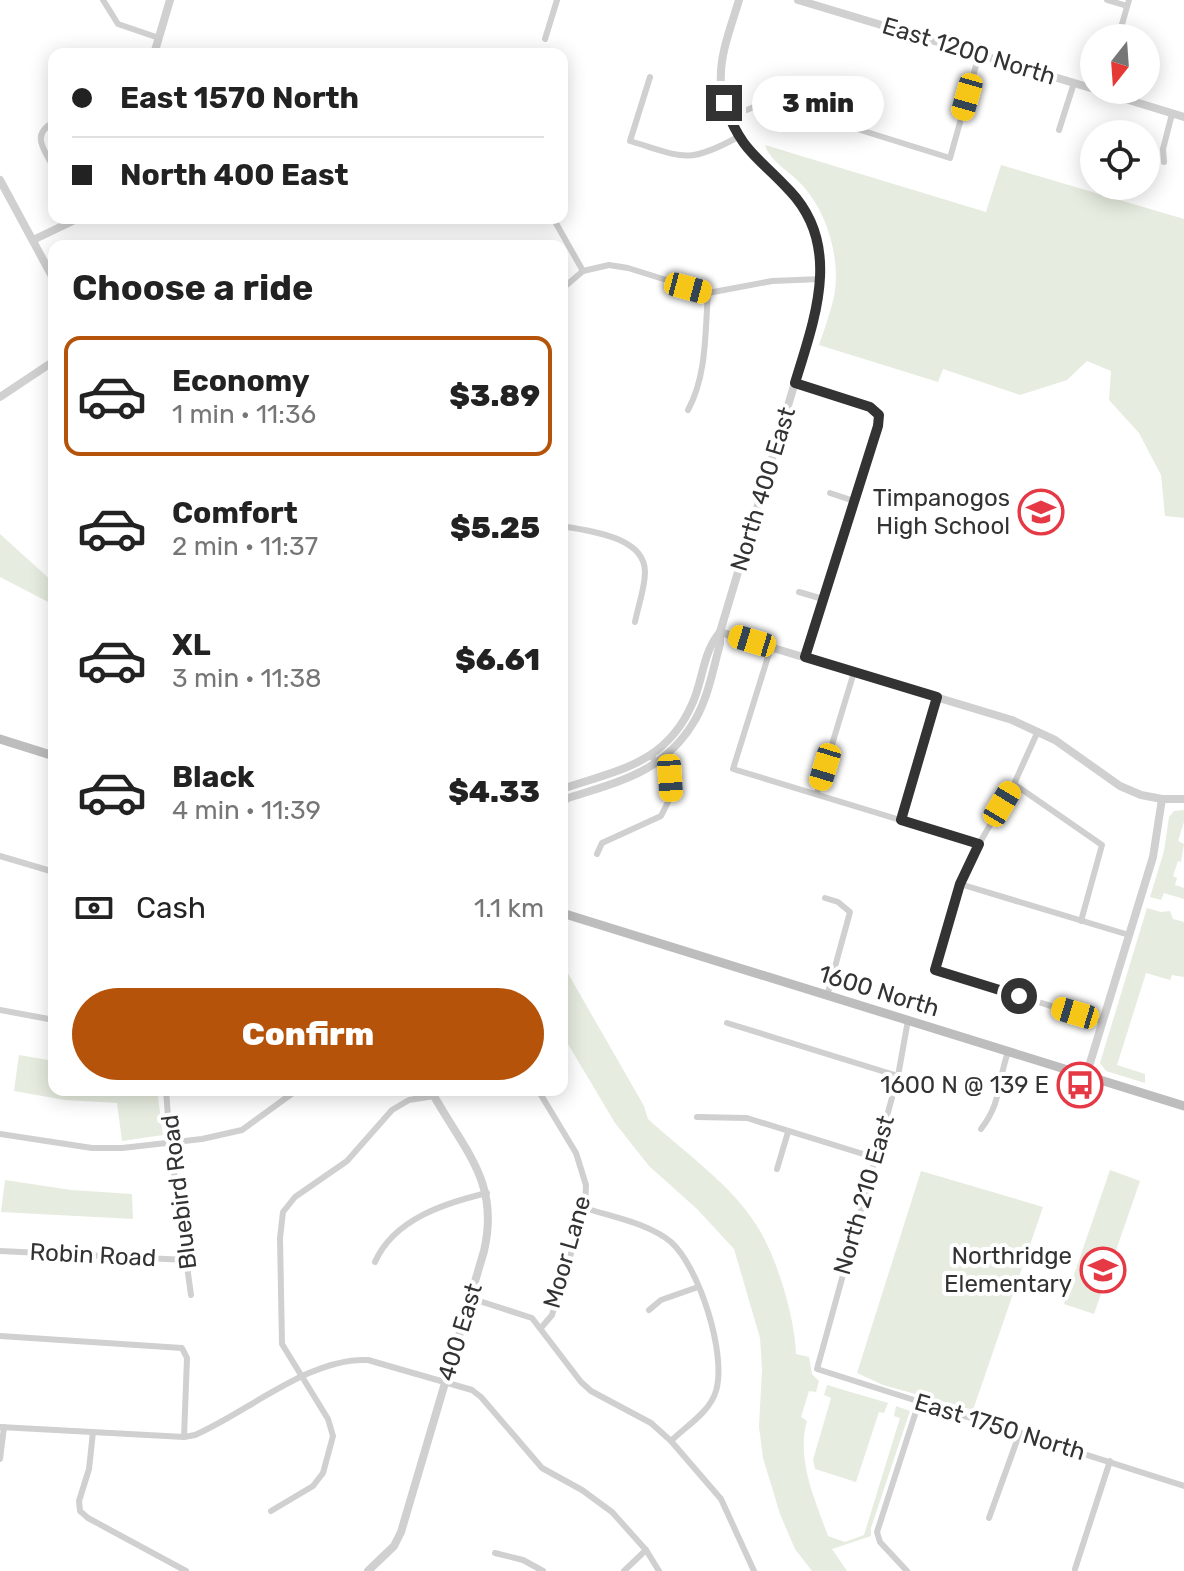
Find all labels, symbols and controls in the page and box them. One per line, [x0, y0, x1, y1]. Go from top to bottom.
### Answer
street label: East 1200 North [879, 11, 1059, 91]
north arrow [1080, 24, 1160, 104]
map controls [1080, 24, 1160, 200]
car [949, 71, 985, 123]
callout: 3 min [752, 75, 884, 131]
text: East 1570 North [120, 80, 359, 116]
route end [706, 85, 742, 121]
text: 3 min [782, 88, 854, 119]
button: locate [1080, 120, 1160, 200]
text: North 400 East [120, 157, 349, 193]
text: Choose a ride [72, 266, 313, 309]
car [662, 270, 714, 306]
icon: car [76, 360, 148, 432]
text: Economy [172, 363, 310, 399]
text: $3.89 [449, 378, 540, 414]
text: 1 min · 11:36 [172, 399, 316, 430]
street label: North 400 East [725, 404, 801, 574]
place label: Timpanogos High School [873, 484, 1010, 540]
school or university icon: Timpanogos High School [1017, 488, 1065, 536]
icon: car [76, 492, 148, 564]
text: Comfort [172, 495, 298, 531]
text: $5.25 [450, 510, 540, 546]
text: 2 min · 11:37 [172, 531, 318, 562]
car [726, 623, 778, 659]
icon: car [76, 624, 148, 696]
text: XL [172, 627, 211, 663]
text: $6.61 [455, 642, 540, 678]
text: 3 min · 11:38 [172, 663, 322, 694]
car [807, 741, 843, 793]
car [656, 753, 684, 803]
icon: car [76, 756, 148, 828]
text: Black [172, 759, 255, 795]
text: $4.33 [448, 774, 540, 810]
car [979, 777, 1025, 831]
text: 4 min · 11:39 [172, 795, 321, 826]
icon: cash [72, 886, 116, 930]
text: Cash [136, 890, 206, 926]
text: 1.1 km [474, 893, 544, 924]
street label: 1600 North [815, 959, 943, 1023]
route start [1001, 978, 1037, 1014]
button: Confirm [72, 988, 544, 1080]
car [1049, 995, 1101, 1031]
bus stop icon: 1600 N @ 139 E [1056, 1061, 1104, 1109]
place label: 1600 N @ 139 E [880, 1071, 1049, 1099]
street label: North 210 East [828, 1112, 900, 1278]
street label: Bluebird Road [156, 1113, 202, 1271]
street label: Moor Lane [538, 1192, 596, 1312]
street label: Robin Road [29, 1238, 157, 1272]
place label: Northridge Elementary [944, 1242, 1072, 1298]
school or university icon: Northridge Elementary [1079, 1246, 1127, 1294]
street label: 400 East [432, 1280, 488, 1384]
street label: East 1750 North [911, 1388, 1089, 1466]

